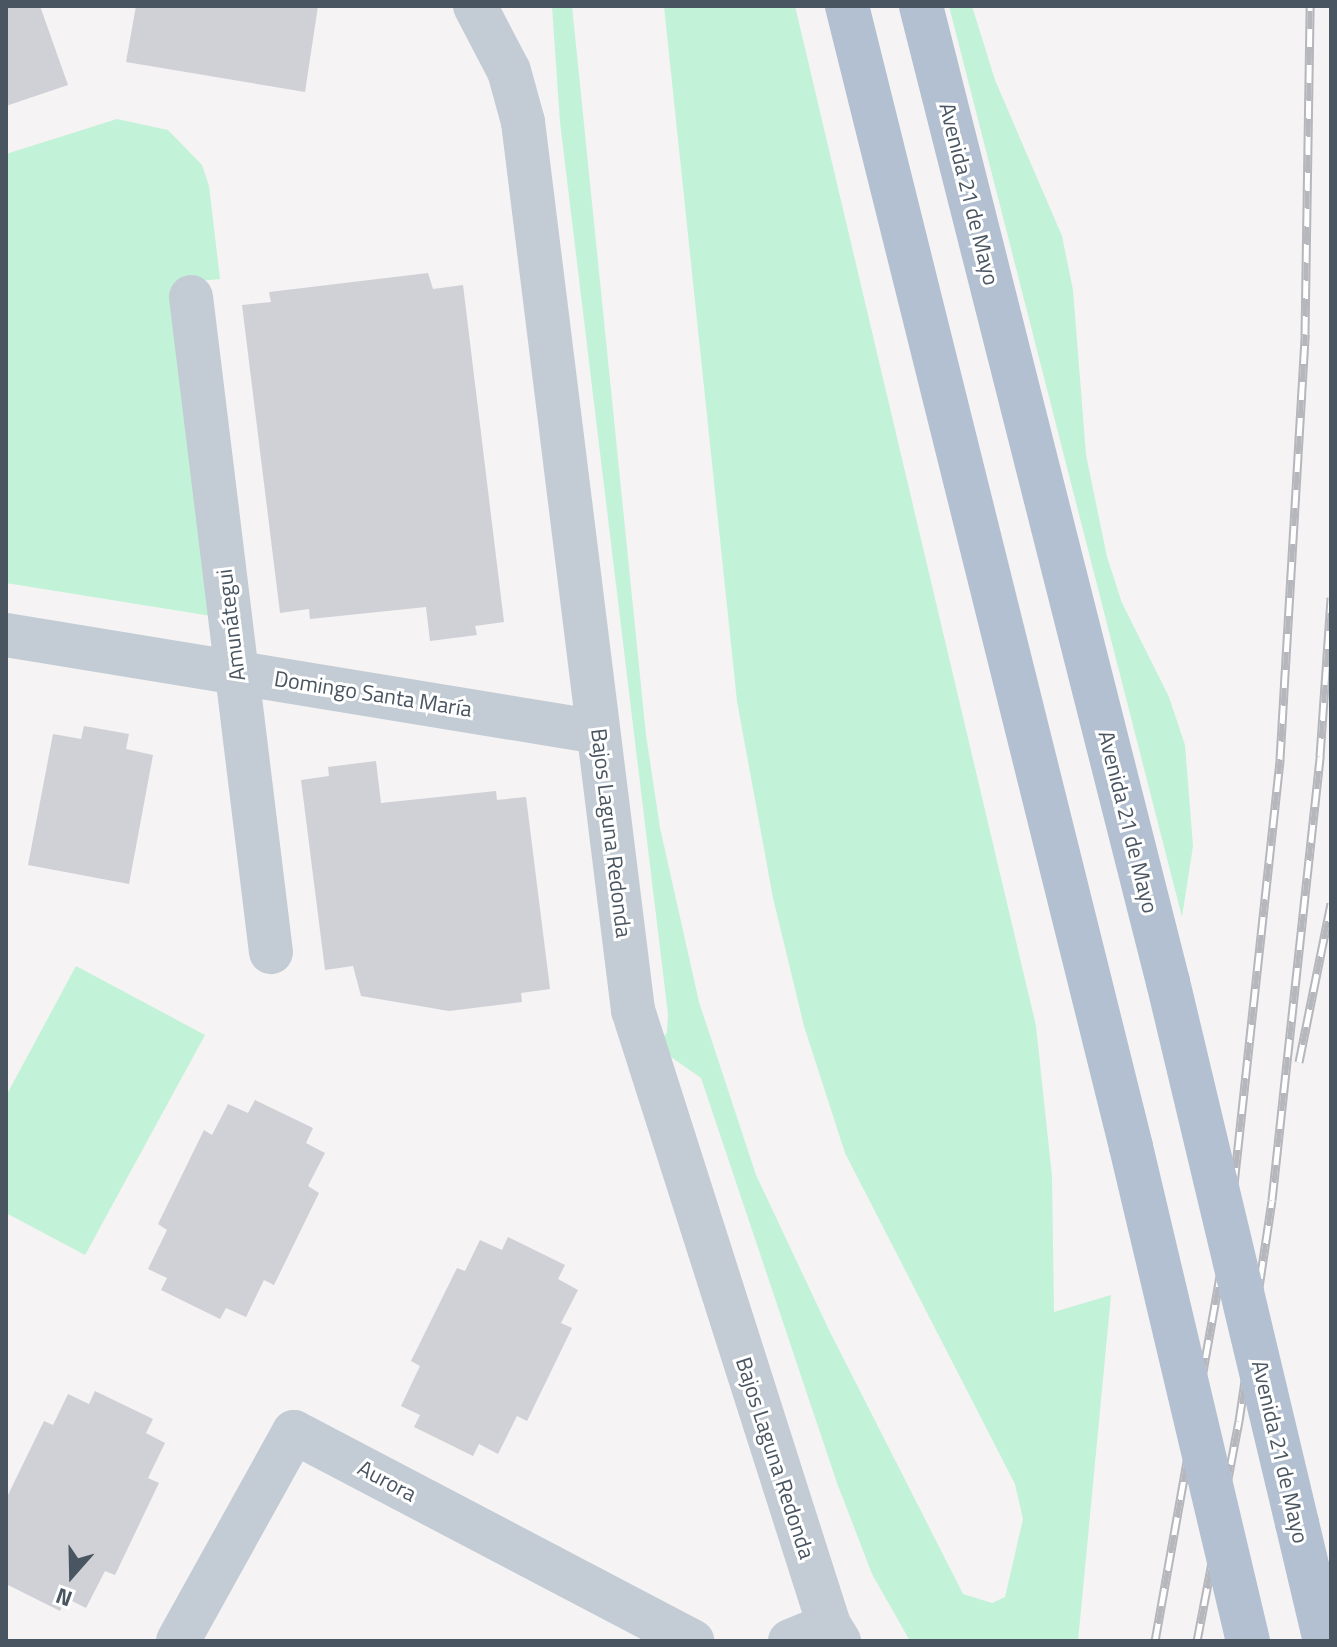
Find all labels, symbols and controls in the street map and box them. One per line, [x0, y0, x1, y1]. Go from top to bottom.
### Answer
street label: Avenida 21 de Mayo [934, 100, 1004, 288]
street label: Amunátegui [211, 567, 251, 683]
street label: Domingo Santa María [272, 665, 474, 723]
street label: Bajos Laguna Redonda [585, 727, 637, 939]
street label: Avenida 21 de Mayo [1093, 728, 1163, 916]
street label: Bajos Laguna Redonda [730, 1354, 820, 1562]
street label: Avenida 21 de Mayo [1246, 1358, 1314, 1546]
street label: Aurora [353, 1455, 421, 1507]
north arrow [32, 1535, 112, 1615]
text: N [51, 1579, 77, 1616]

